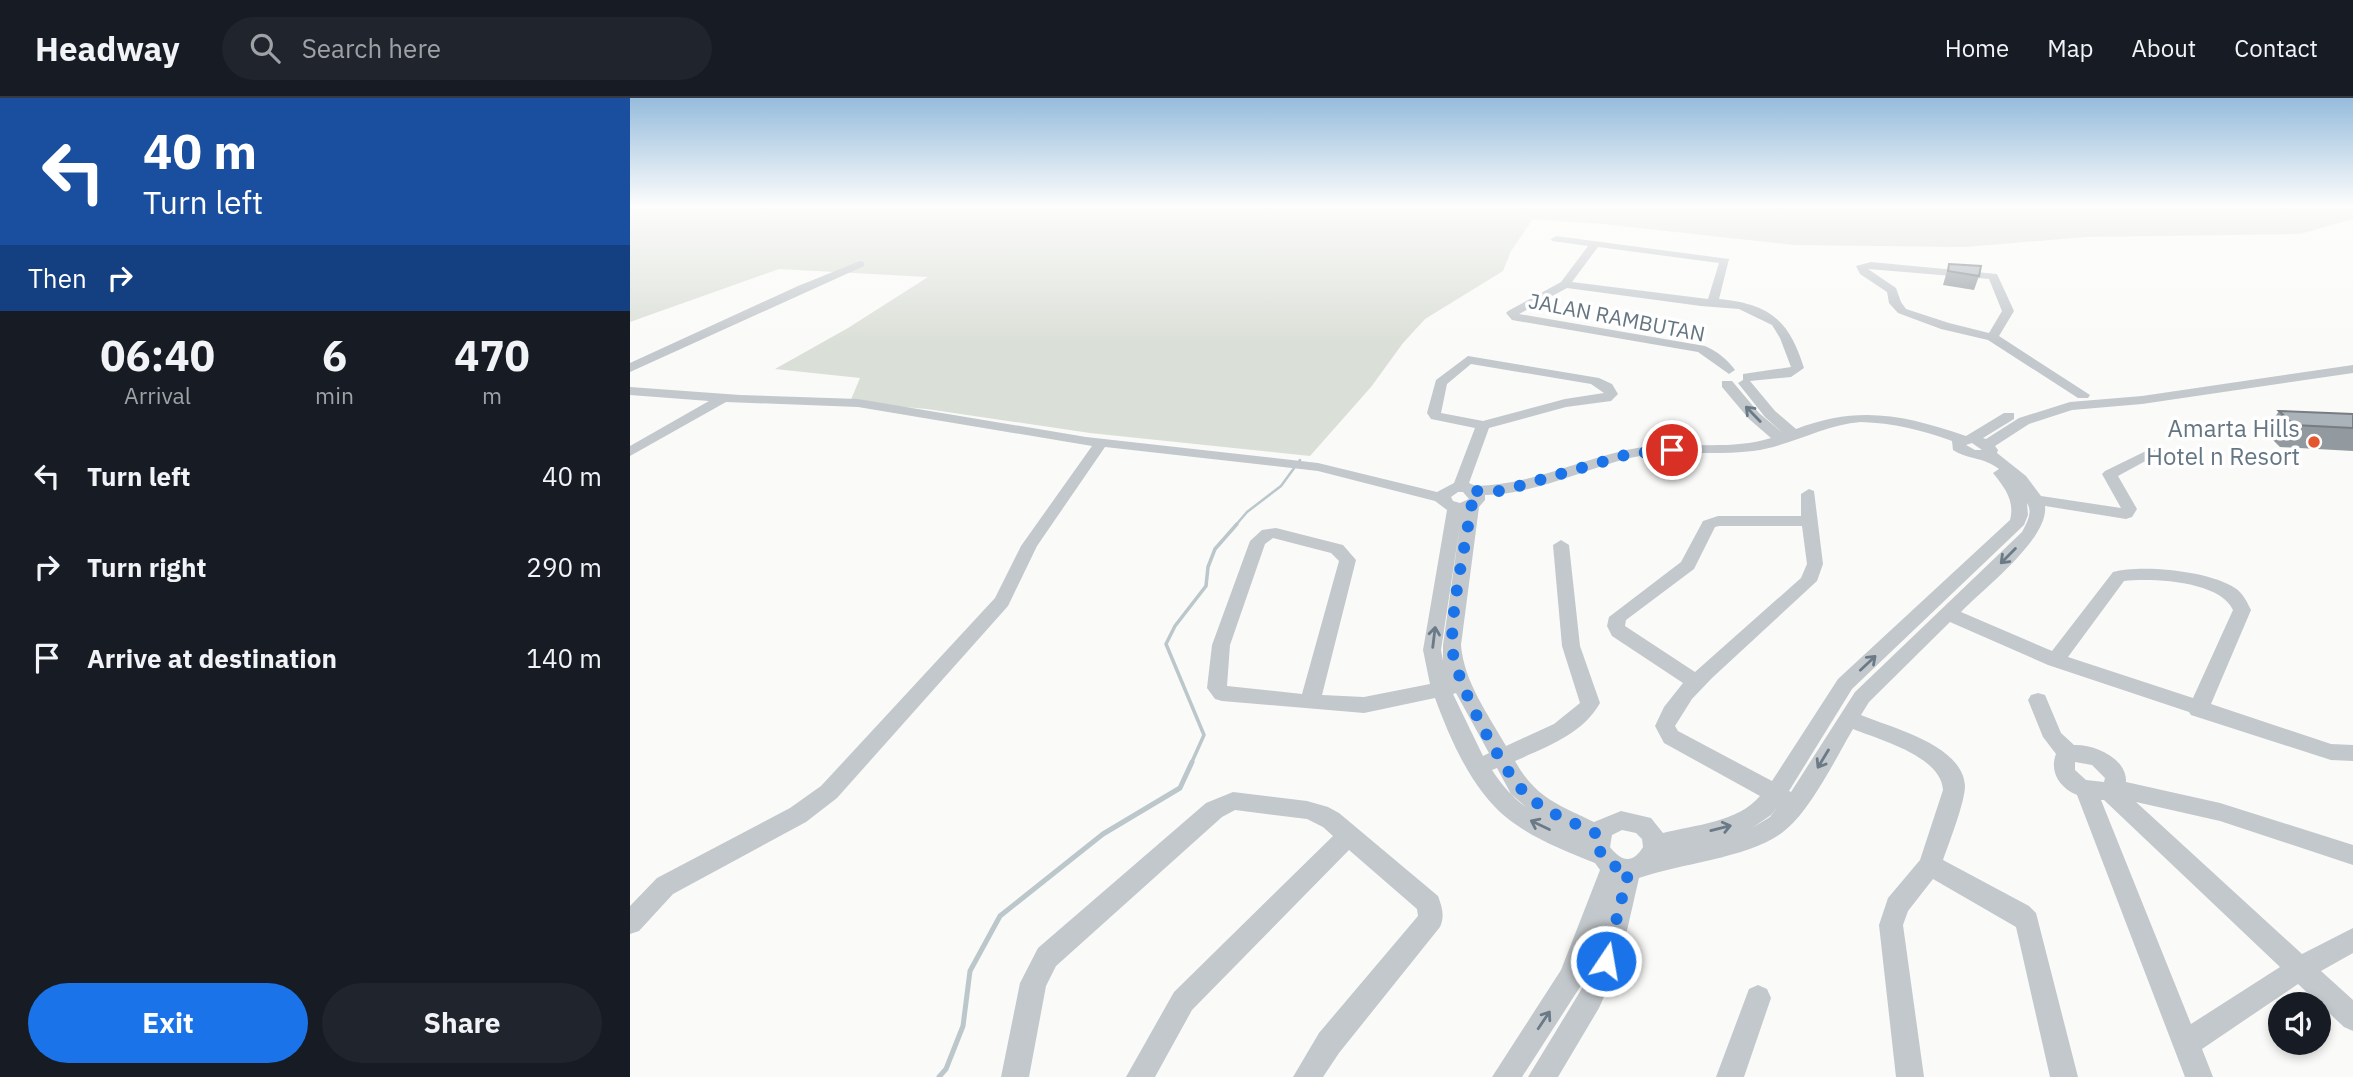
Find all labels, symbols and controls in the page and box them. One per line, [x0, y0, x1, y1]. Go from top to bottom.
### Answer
search box [222, 17, 712, 80]
text: Headway [35, 27, 180, 70]
icon: search [246, 29, 284, 67]
text: Search here [302, 31, 441, 65]
text: Home [1945, 32, 2009, 64]
text: Map [2047, 32, 2093, 64]
text: About [2131, 32, 2196, 64]
text: Contact [2234, 32, 2318, 64]
text: 40 m [143, 119, 257, 182]
icon: left [28, 126, 119, 217]
text: Turn left [143, 181, 263, 223]
icon: right [101, 259, 139, 297]
text: Then [28, 261, 87, 295]
street label: JALAN RAMBUTAN [1526, 286, 1708, 348]
text: 06:40 [100, 328, 215, 383]
text: 6 [322, 328, 347, 383]
text: 470 [454, 328, 530, 383]
text: Arrival [124, 380, 191, 410]
text: min [315, 380, 354, 410]
text: m [482, 380, 502, 410]
one-way arrow [1744, 405, 1761, 422]
place label: Amarta Hills Hotel n Resort [2146, 412, 2300, 472]
pin [1642, 420, 1702, 480]
icon: arrive [1653, 431, 1691, 469]
marker: Amarta Hills Hotel n Resort [2306, 434, 2322, 450]
icon: left [28, 457, 66, 495]
text: Turn left [87, 459, 190, 493]
text: 40 m [542, 459, 602, 493]
icon: right [28, 548, 66, 586]
one-way arrow [1999, 548, 2016, 565]
text: Turn right [87, 550, 206, 584]
text: 290 m [526, 550, 602, 584]
one-way arrow [1427, 626, 1440, 648]
icon: arrive [28, 639, 66, 677]
text: Arrive at destination [87, 641, 337, 675]
text: 140 m [526, 641, 602, 675]
one-way arrow [1859, 654, 1876, 671]
one-way arrow [1815, 749, 1829, 769]
one-way arrow [1530, 818, 1551, 832]
one-way arrow [1709, 821, 1732, 834]
position arrow [1569, 924, 1643, 998]
button: Exit [28, 983, 308, 1063]
button: Share [322, 983, 602, 1063]
map controls [2268, 992, 2331, 1055]
button: sound [2268, 992, 2331, 1055]
one-way arrow [1536, 1011, 1551, 1030]

